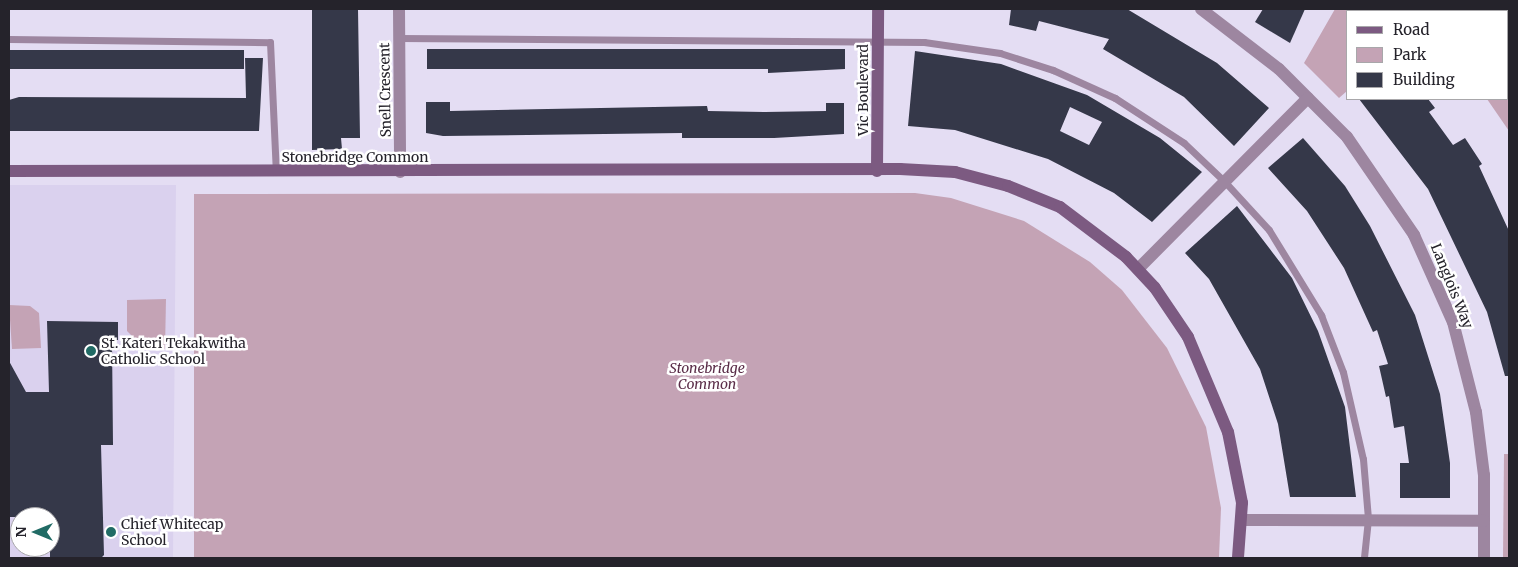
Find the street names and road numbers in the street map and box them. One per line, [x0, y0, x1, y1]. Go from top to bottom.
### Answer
street label: Snell Crescent [376, 43, 394, 137]
street label: Vic Boulevard [855, 44, 871, 136]
street label: Stonebridge Common [282, 149, 428, 165]
street label: Langlois Way [1427, 241, 1477, 331]

